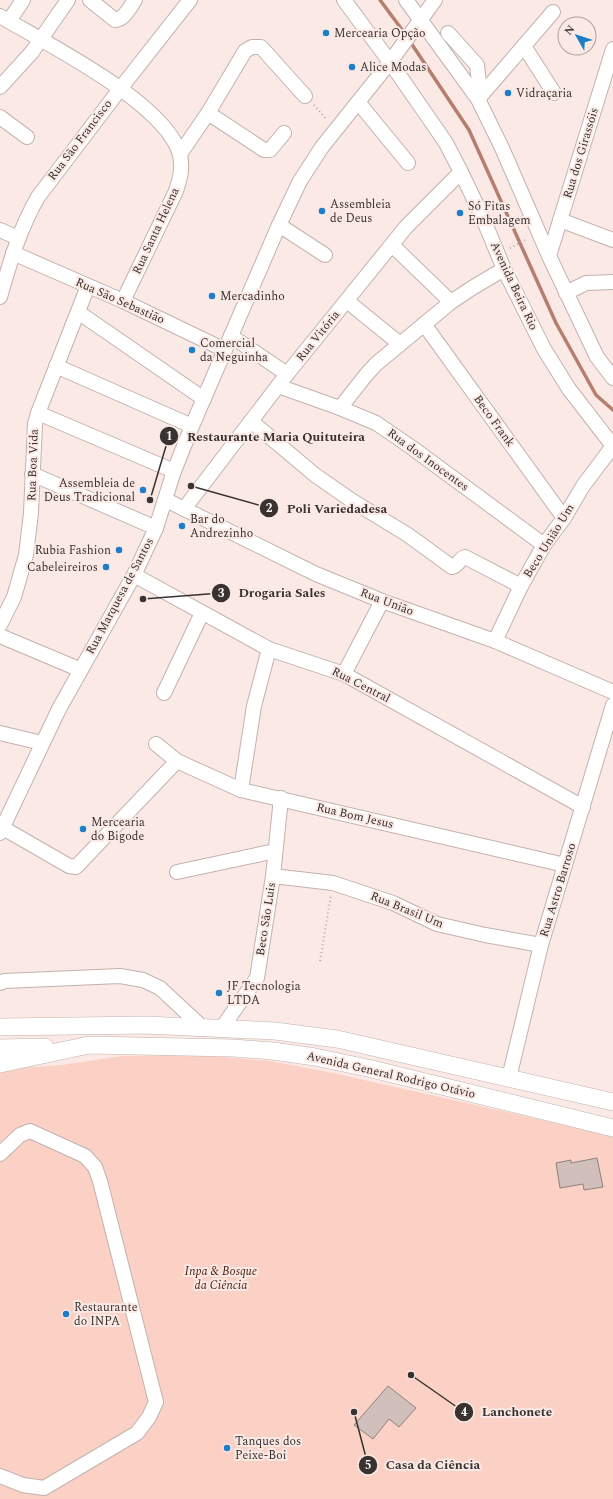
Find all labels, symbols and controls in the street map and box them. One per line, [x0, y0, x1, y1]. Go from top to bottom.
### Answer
north arrow [557, 16, 597, 56]
text: N [560, 21, 579, 39]
place label: Mercearia Opção [334, 24, 426, 43]
marker: Mercearia Opção [321, 28, 331, 38]
place label: Alice Modas [360, 58, 427, 77]
marker: Alice Modas [347, 62, 357, 72]
place label: Vidraçaria [516, 84, 572, 103]
marker: Vidraçaria [503, 88, 513, 98]
street label: Rua São Francisco [43, 95, 117, 185]
street label: Rua dos Girassóis [558, 105, 604, 201]
street label: Rua Santa Helena [128, 184, 184, 278]
place label: Assembleia de Deus [330, 195, 391, 228]
place label: Só Fitas Embalagem [468, 197, 531, 230]
marker: Assembleia de Deus [317, 206, 327, 216]
marker: Só Fitas Embalagem [455, 208, 465, 218]
street label: Avenida Beira Rio [485, 239, 543, 333]
street label: Rua São Sebastião [72, 273, 168, 329]
place label: Mercadinho [220, 287, 285, 306]
marker: Mercadinho [207, 291, 217, 301]
street label: Rua Vitória [291, 306, 345, 366]
place label: Comercial da Neguinha [200, 334, 268, 367]
marker: Comercial da Neguinha [187, 345, 197, 355]
street label: Beco Frank [469, 391, 520, 451]
callout: Restaurante Maria Quituteira [159, 424, 373, 449]
street label: Rua dos Inocentes [383, 424, 473, 496]
text: 1 [166, 427, 172, 446]
text: Restaurante Maria Quituteira [187, 427, 365, 447]
street label: Rua Boa Vida [22, 428, 44, 501]
place label: Assembleia de Deus Tradicional [44, 474, 135, 507]
marker: Assembleia de Deus Tradicional [138, 485, 148, 495]
callout: Poli Variedadesa [259, 496, 395, 521]
text: 2 [266, 499, 273, 518]
text: Poli Variedadesa [287, 499, 388, 519]
street label: Beco União Um [519, 500, 579, 582]
place label: Bar do Andrezinho [190, 510, 253, 543]
marker: Bar do Andrezinho [177, 521, 187, 531]
street label: Rua Marquesa de Santos [81, 534, 159, 658]
place label: Rubia Fashion [35, 541, 111, 560]
marker: Rubia Fashion [114, 545, 124, 555]
place label: Cabeleireiros [27, 558, 98, 577]
marker: Cabeleireiros [101, 562, 111, 572]
callout: Drogaria Sales [211, 580, 334, 605]
text: Drogaria Sales [238, 583, 326, 603]
street label: Rua União [357, 583, 417, 621]
text: 3 [218, 584, 225, 603]
street label: Rua Central [328, 662, 394, 708]
street label: Rua Bom Jesus [315, 798, 395, 834]
place label: Mercearia do Bigode [91, 813, 145, 846]
marker: Mercearia do Bigode [78, 824, 88, 834]
street label: Rua Astro Barroso [535, 841, 581, 939]
street label: Beco São Luis [251, 881, 281, 957]
street label: Rua Brasil Um [368, 887, 446, 933]
place label: JF Tecnologia LTDA [227, 977, 301, 1010]
marker: JF Tecnologia LTDA [214, 988, 224, 998]
street label: Avenida General Rodrigo Otávio [305, 1046, 477, 1104]
park label: Inpa & Bosque da Ciência [185, 1262, 257, 1295]
place label: Restaurante do INPA [74, 1298, 138, 1331]
marker: Restaurante do INPA [61, 1309, 71, 1319]
callout: Lanchonete [454, 1399, 560, 1424]
text: Lanchonete [482, 1402, 552, 1422]
text: 4 [461, 1403, 468, 1422]
place label: Tanques dos Peixe-Boi [235, 1432, 301, 1465]
marker: Tanques dos Peixe-Boi [222, 1443, 232, 1453]
callout: Casa da Ciência [358, 1452, 488, 1477]
text: Casa da Ciência [386, 1455, 481, 1475]
text: 5 [365, 1456, 371, 1475]

